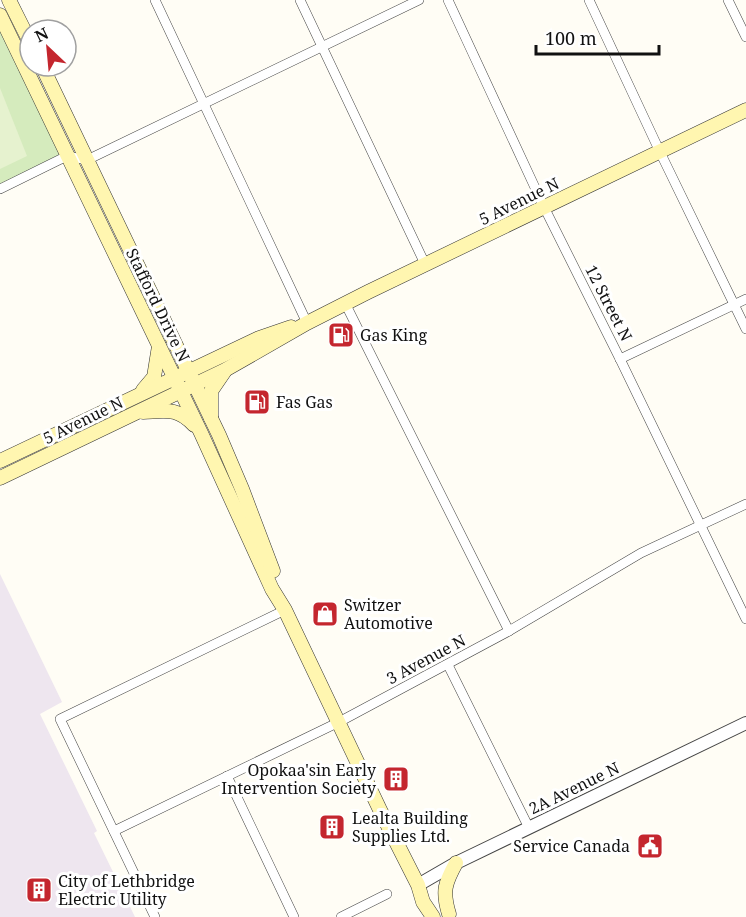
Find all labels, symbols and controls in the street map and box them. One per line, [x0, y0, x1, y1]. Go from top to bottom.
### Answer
north arrow [18, 18, 78, 78]
scale bar [536, 18, 659, 56]
text: N [31, 22, 52, 47]
text: 100 m [545, 26, 597, 50]
street label: 5 Avenue N [475, 172, 563, 230]
street label: Stafford Drive N [121, 244, 195, 366]
street label: 12 Street N [580, 261, 638, 345]
fuel station icon: Gas King [326, 320, 356, 350]
place label: Gas King [360, 324, 427, 346]
fuel station icon: Fas Gas [242, 387, 272, 417]
street label: 5 Avenue N [39, 391, 127, 449]
place label: Fas Gas [276, 391, 333, 413]
place label: Switzer Automotive [344, 594, 433, 634]
shop icon: Switzer Automotive [310, 599, 340, 629]
street label: 3 Avenue N [383, 629, 469, 689]
street label: 2A Avenue N [525, 757, 623, 819]
place label: Opokaa'sin Early Intervention Society [221, 759, 377, 799]
building icon: Opokaa'sin Early Intervention Society [381, 764, 411, 794]
place label: Lealta Building Supplies Ltd. [352, 807, 468, 847]
building icon: Lealta Building Supplies Ltd. [317, 812, 347, 842]
public building icon: Service Canada [635, 831, 665, 861]
place label: Service Canada [513, 835, 630, 857]
place label: City of Lethbridge Electric Utility [58, 870, 195, 910]
building icon: City of Lethbridge Electric Utility [24, 875, 54, 905]

